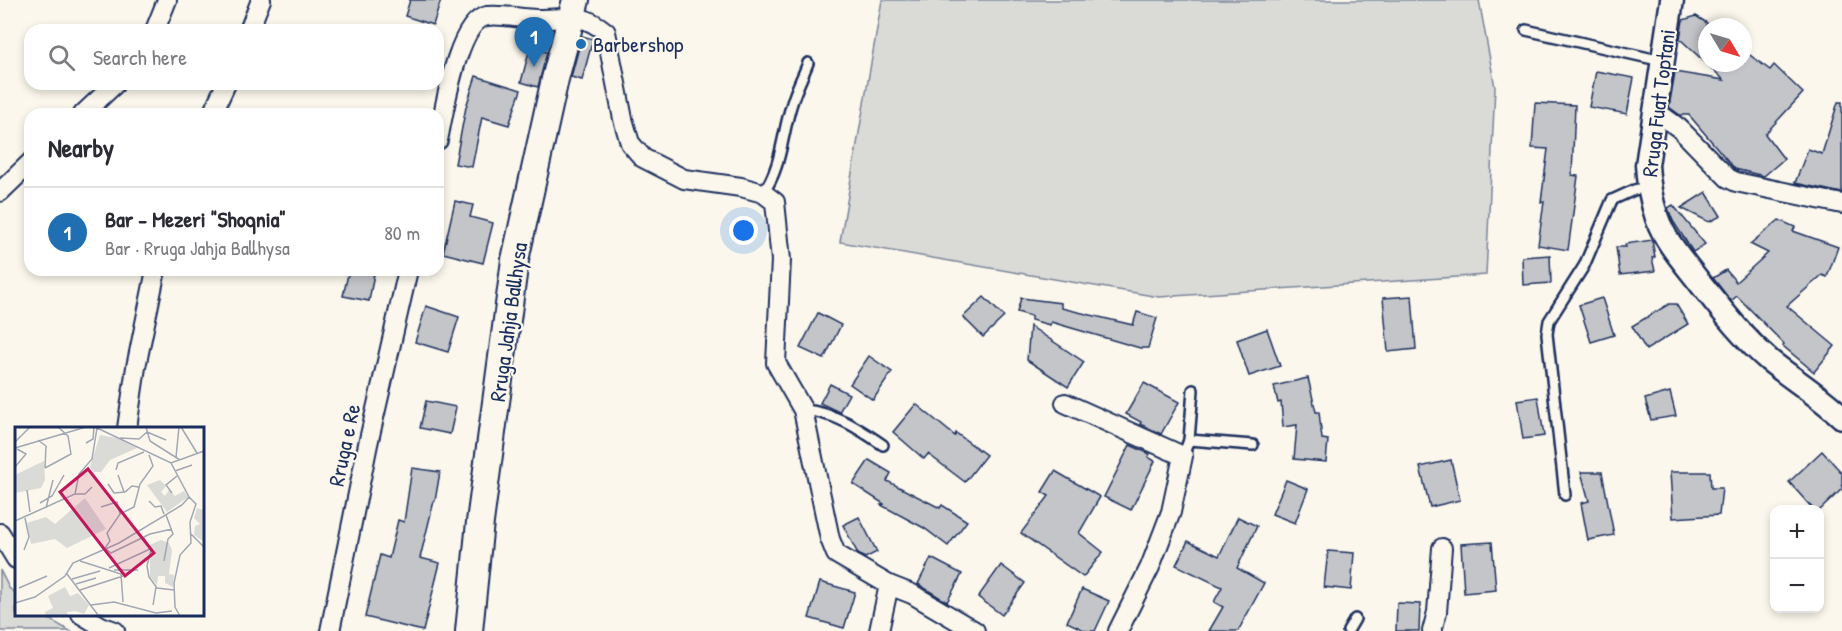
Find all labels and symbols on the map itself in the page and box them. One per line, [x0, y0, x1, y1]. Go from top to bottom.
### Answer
pin: 1 [514, 17, 554, 67]
north arrow [1698, 18, 1752, 72]
street label: Rruga Fuat Toptani [1634, 27, 1682, 179]
place label: Barbershop [593, 29, 684, 59]
marker: Barbershop [574, 37, 588, 51]
your location [729, 216, 758, 245]
street label: Rruga Jahja Ballhysa [482, 240, 534, 404]
street label: Rruga e Re [321, 401, 367, 489]
inset map [15, 427, 204, 616]

